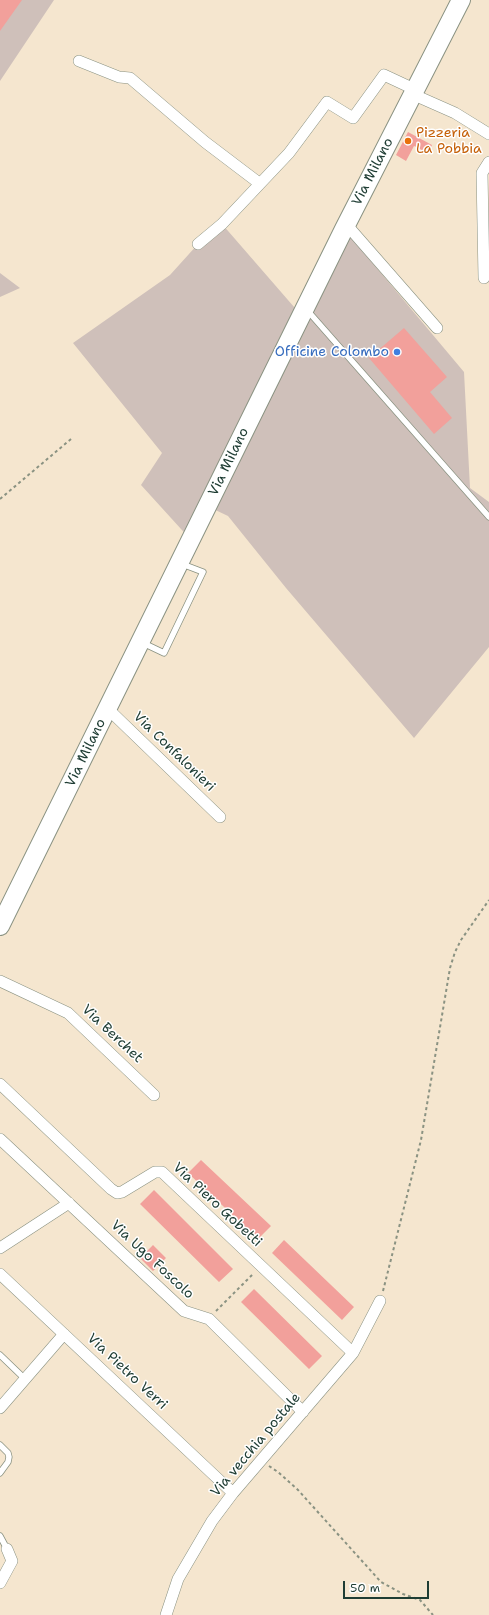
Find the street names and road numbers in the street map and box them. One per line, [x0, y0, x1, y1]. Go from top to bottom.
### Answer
street label: Via Milano [349, 135, 397, 209]
street label: Via Milano [205, 425, 253, 499]
street label: Via Confalonieri [130, 709, 218, 795]
street label: Via Milano [62, 716, 110, 790]
street label: Via Berchet [78, 1001, 146, 1067]
street label: Via Piero Gobetti [169, 1159, 265, 1251]
street label: Via Ugo Foscolo [107, 1217, 197, 1303]
street label: Via Pietro Verri [83, 1331, 171, 1413]
street label: Via vecchia postale [208, 1390, 304, 1500]

